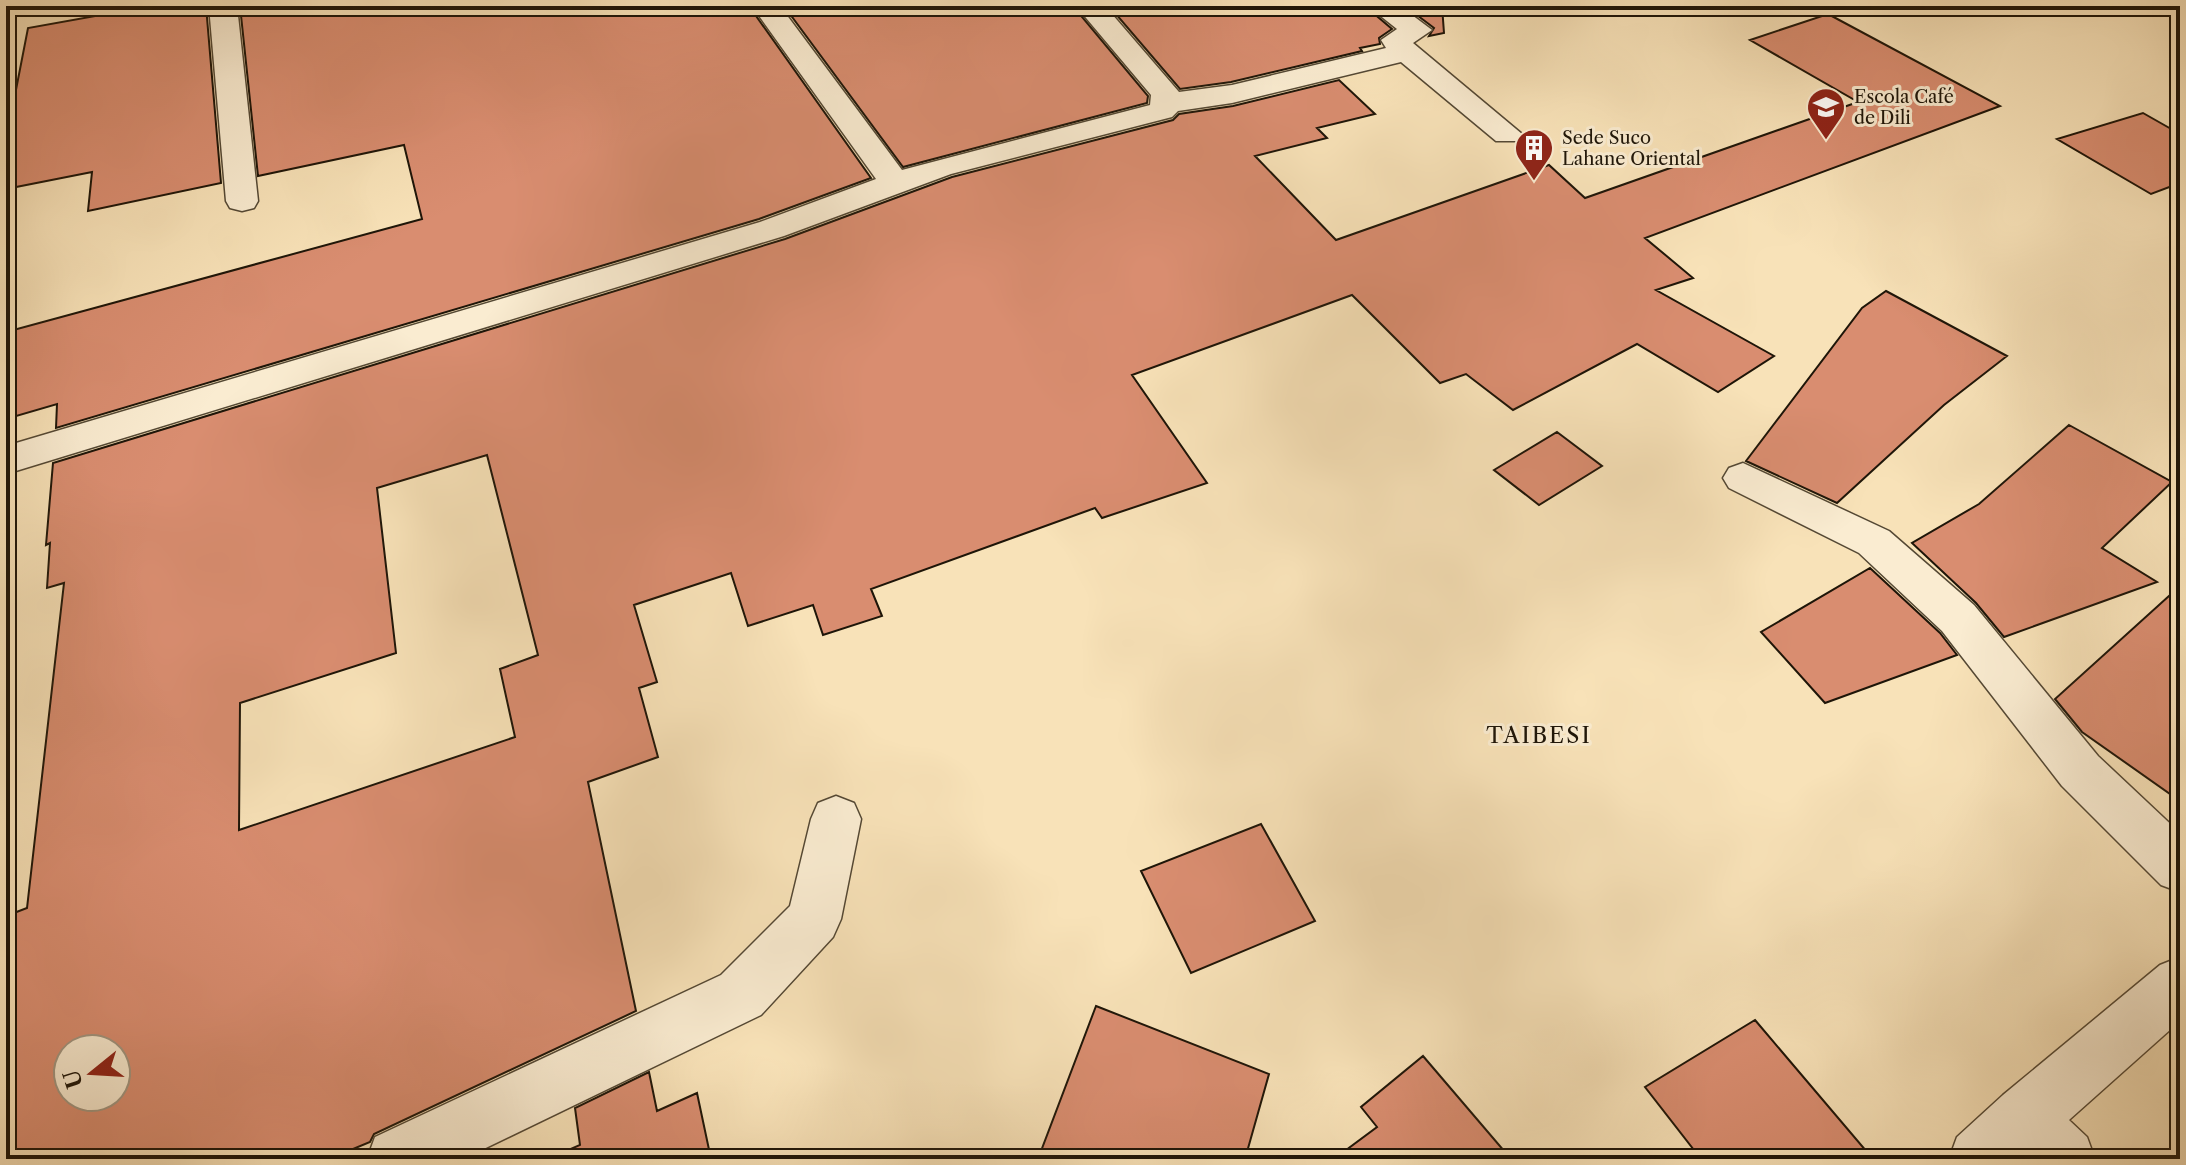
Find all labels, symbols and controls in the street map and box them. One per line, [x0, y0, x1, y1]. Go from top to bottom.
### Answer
school or university icon: Escola Café de Dili [1805, 86, 1847, 141]
place label: Escola Café de Dili [1854, 86, 1954, 129]
building icon: Sede Suco Lahane Oriental [1513, 127, 1555, 182]
place label: Sede Suco Lahane Oriental [1562, 127, 1701, 170]
district label: TAIBESI [1486, 722, 1592, 749]
north arrow [52, 1033, 132, 1113]
text: U [58, 1066, 89, 1092]

